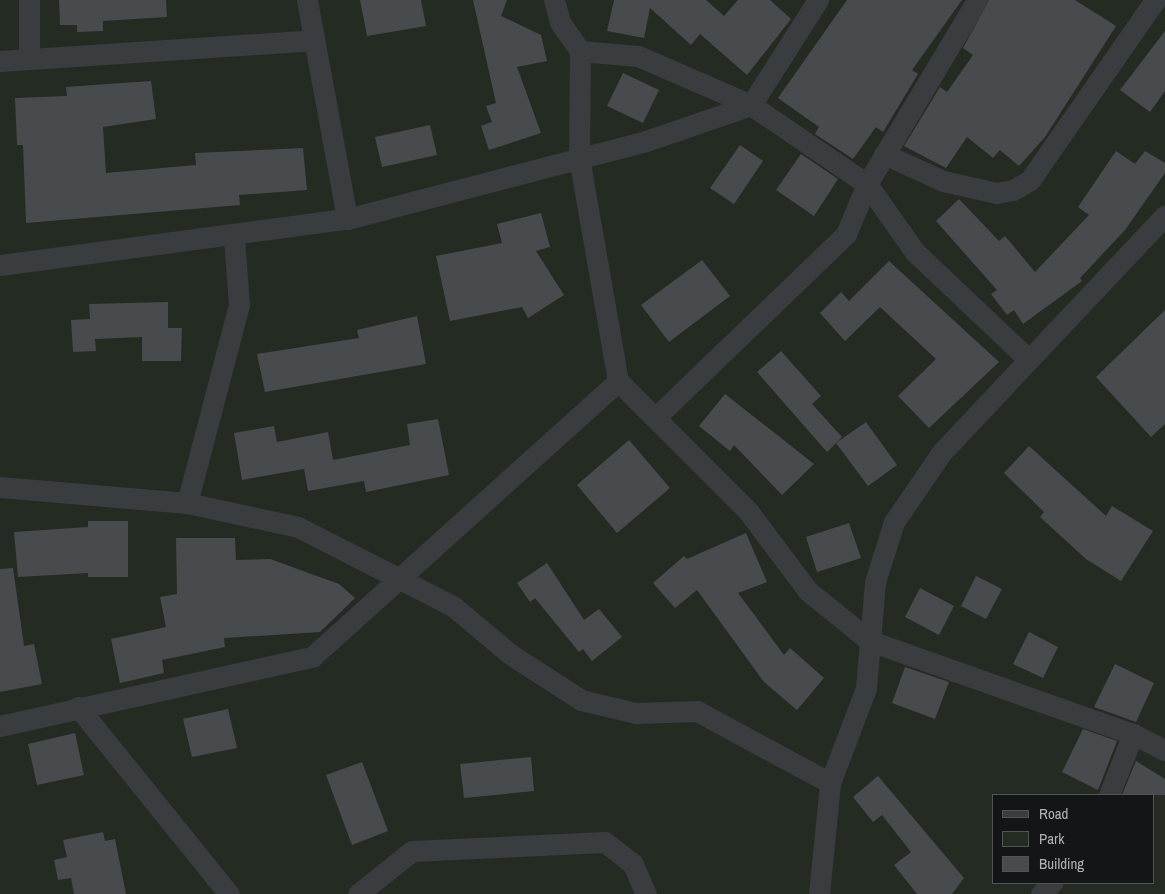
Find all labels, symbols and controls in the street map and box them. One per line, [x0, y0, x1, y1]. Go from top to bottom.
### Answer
legend [992, 794, 1155, 884]
text: Road [1039, 803, 1068, 824]
text: Park [1039, 828, 1064, 849]
text: Building [1039, 853, 1084, 874]

